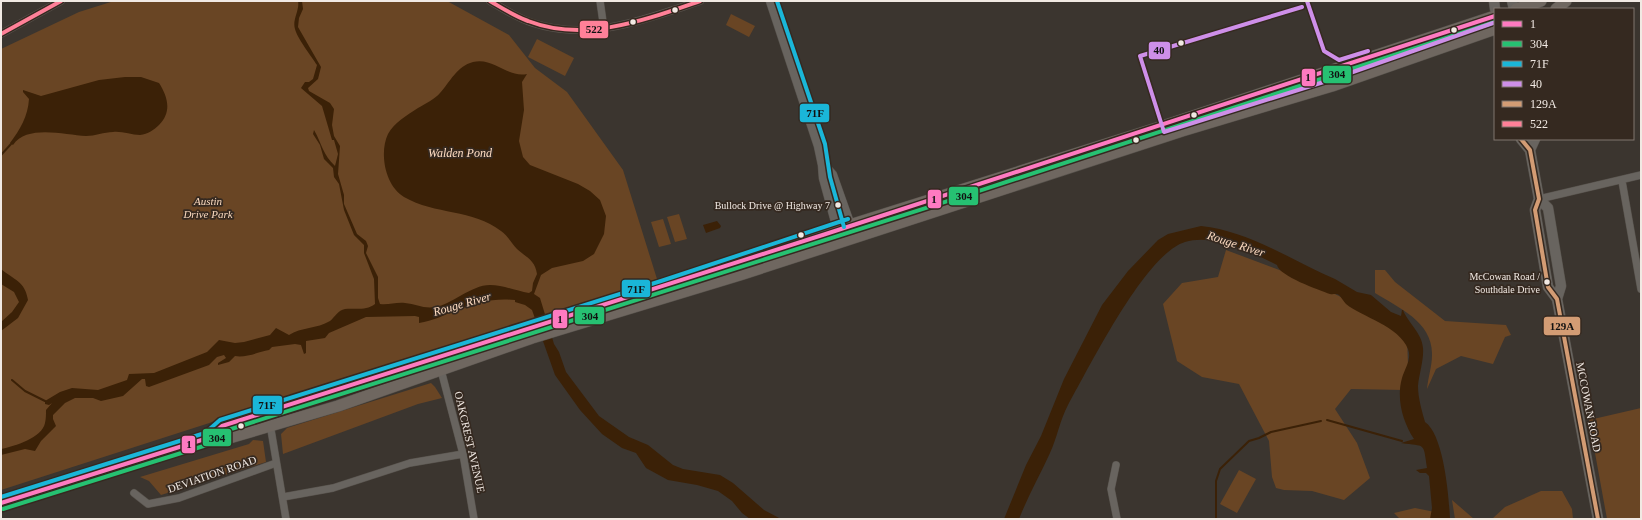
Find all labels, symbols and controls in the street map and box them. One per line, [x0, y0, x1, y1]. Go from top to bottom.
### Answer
unlabelled marker [670, 5, 680, 15]
legend [1494, 8, 1634, 140]
unlabelled marker [628, 17, 638, 27]
text: 1 [1530, 17, 1536, 31]
line badge: 522 [579, 20, 609, 39]
text: 522 [586, 23, 603, 35]
unlabelled marker [1449, 25, 1459, 35]
text: 304 [1530, 37, 1548, 51]
unlabelled marker [1176, 38, 1186, 48]
line badge: 40 [1148, 41, 1171, 60]
text: 40 [1154, 44, 1165, 56]
text: 71F [1530, 57, 1549, 71]
line badge: 304 [1322, 65, 1352, 84]
line badge: 1 [1301, 68, 1316, 87]
text: 304 [1329, 68, 1346, 80]
text: 1 [1305, 71, 1311, 83]
text: 40 [1530, 77, 1542, 91]
text: 129A [1530, 97, 1557, 111]
line badge: 71F [799, 103, 830, 123]
text: 71F [806, 107, 824, 119]
unlabelled marker [1189, 110, 1199, 120]
text: 522 [1530, 117, 1548, 131]
unlabelled marker [1131, 135, 1141, 145]
water label: Walden Pond [428, 146, 493, 160]
line badge: 304 [948, 186, 979, 206]
line badge: 1 [927, 189, 942, 209]
text: 304 [956, 190, 973, 202]
text: 1 [931, 193, 937, 205]
park label: Austin Drive Park [182, 195, 234, 220]
place label: Bullock Drive @ Highway 7 [715, 200, 830, 211]
marker: Bullock Drive @ Highway 7 [833, 200, 843, 210]
water label: Rouge River [1205, 228, 1267, 260]
unlabelled marker [796, 230, 806, 240]
place label: McCowan Road / Southdale Drive [1469, 271, 1541, 295]
marker: McCowan Road / Southdale Drive [1542, 277, 1552, 287]
line badge: 71F [621, 279, 651, 298]
text: 71F [627, 283, 645, 295]
water label: Rouge River [430, 289, 493, 319]
line badge: 304 [574, 306, 605, 325]
line badge: 1 [552, 309, 568, 329]
text: 304 [582, 310, 599, 322]
text: 1 [557, 313, 563, 325]
line badge: 129A [1543, 316, 1581, 336]
text: 129A [1550, 320, 1574, 332]
street label: MCCOWAN ROAD [1574, 361, 1604, 453]
street label: OAKCREST AVENUE [452, 390, 488, 494]
line badge: 71F [252, 395, 283, 415]
text: 71F [258, 399, 276, 411]
unlabelled marker [236, 421, 246, 431]
line badge: 304 [202, 428, 232, 447]
text: 304 [209, 432, 226, 444]
line badge: 1 [181, 435, 196, 454]
text: 1 [186, 438, 192, 450]
street label: DEVIATION ROAD [166, 453, 258, 495]

